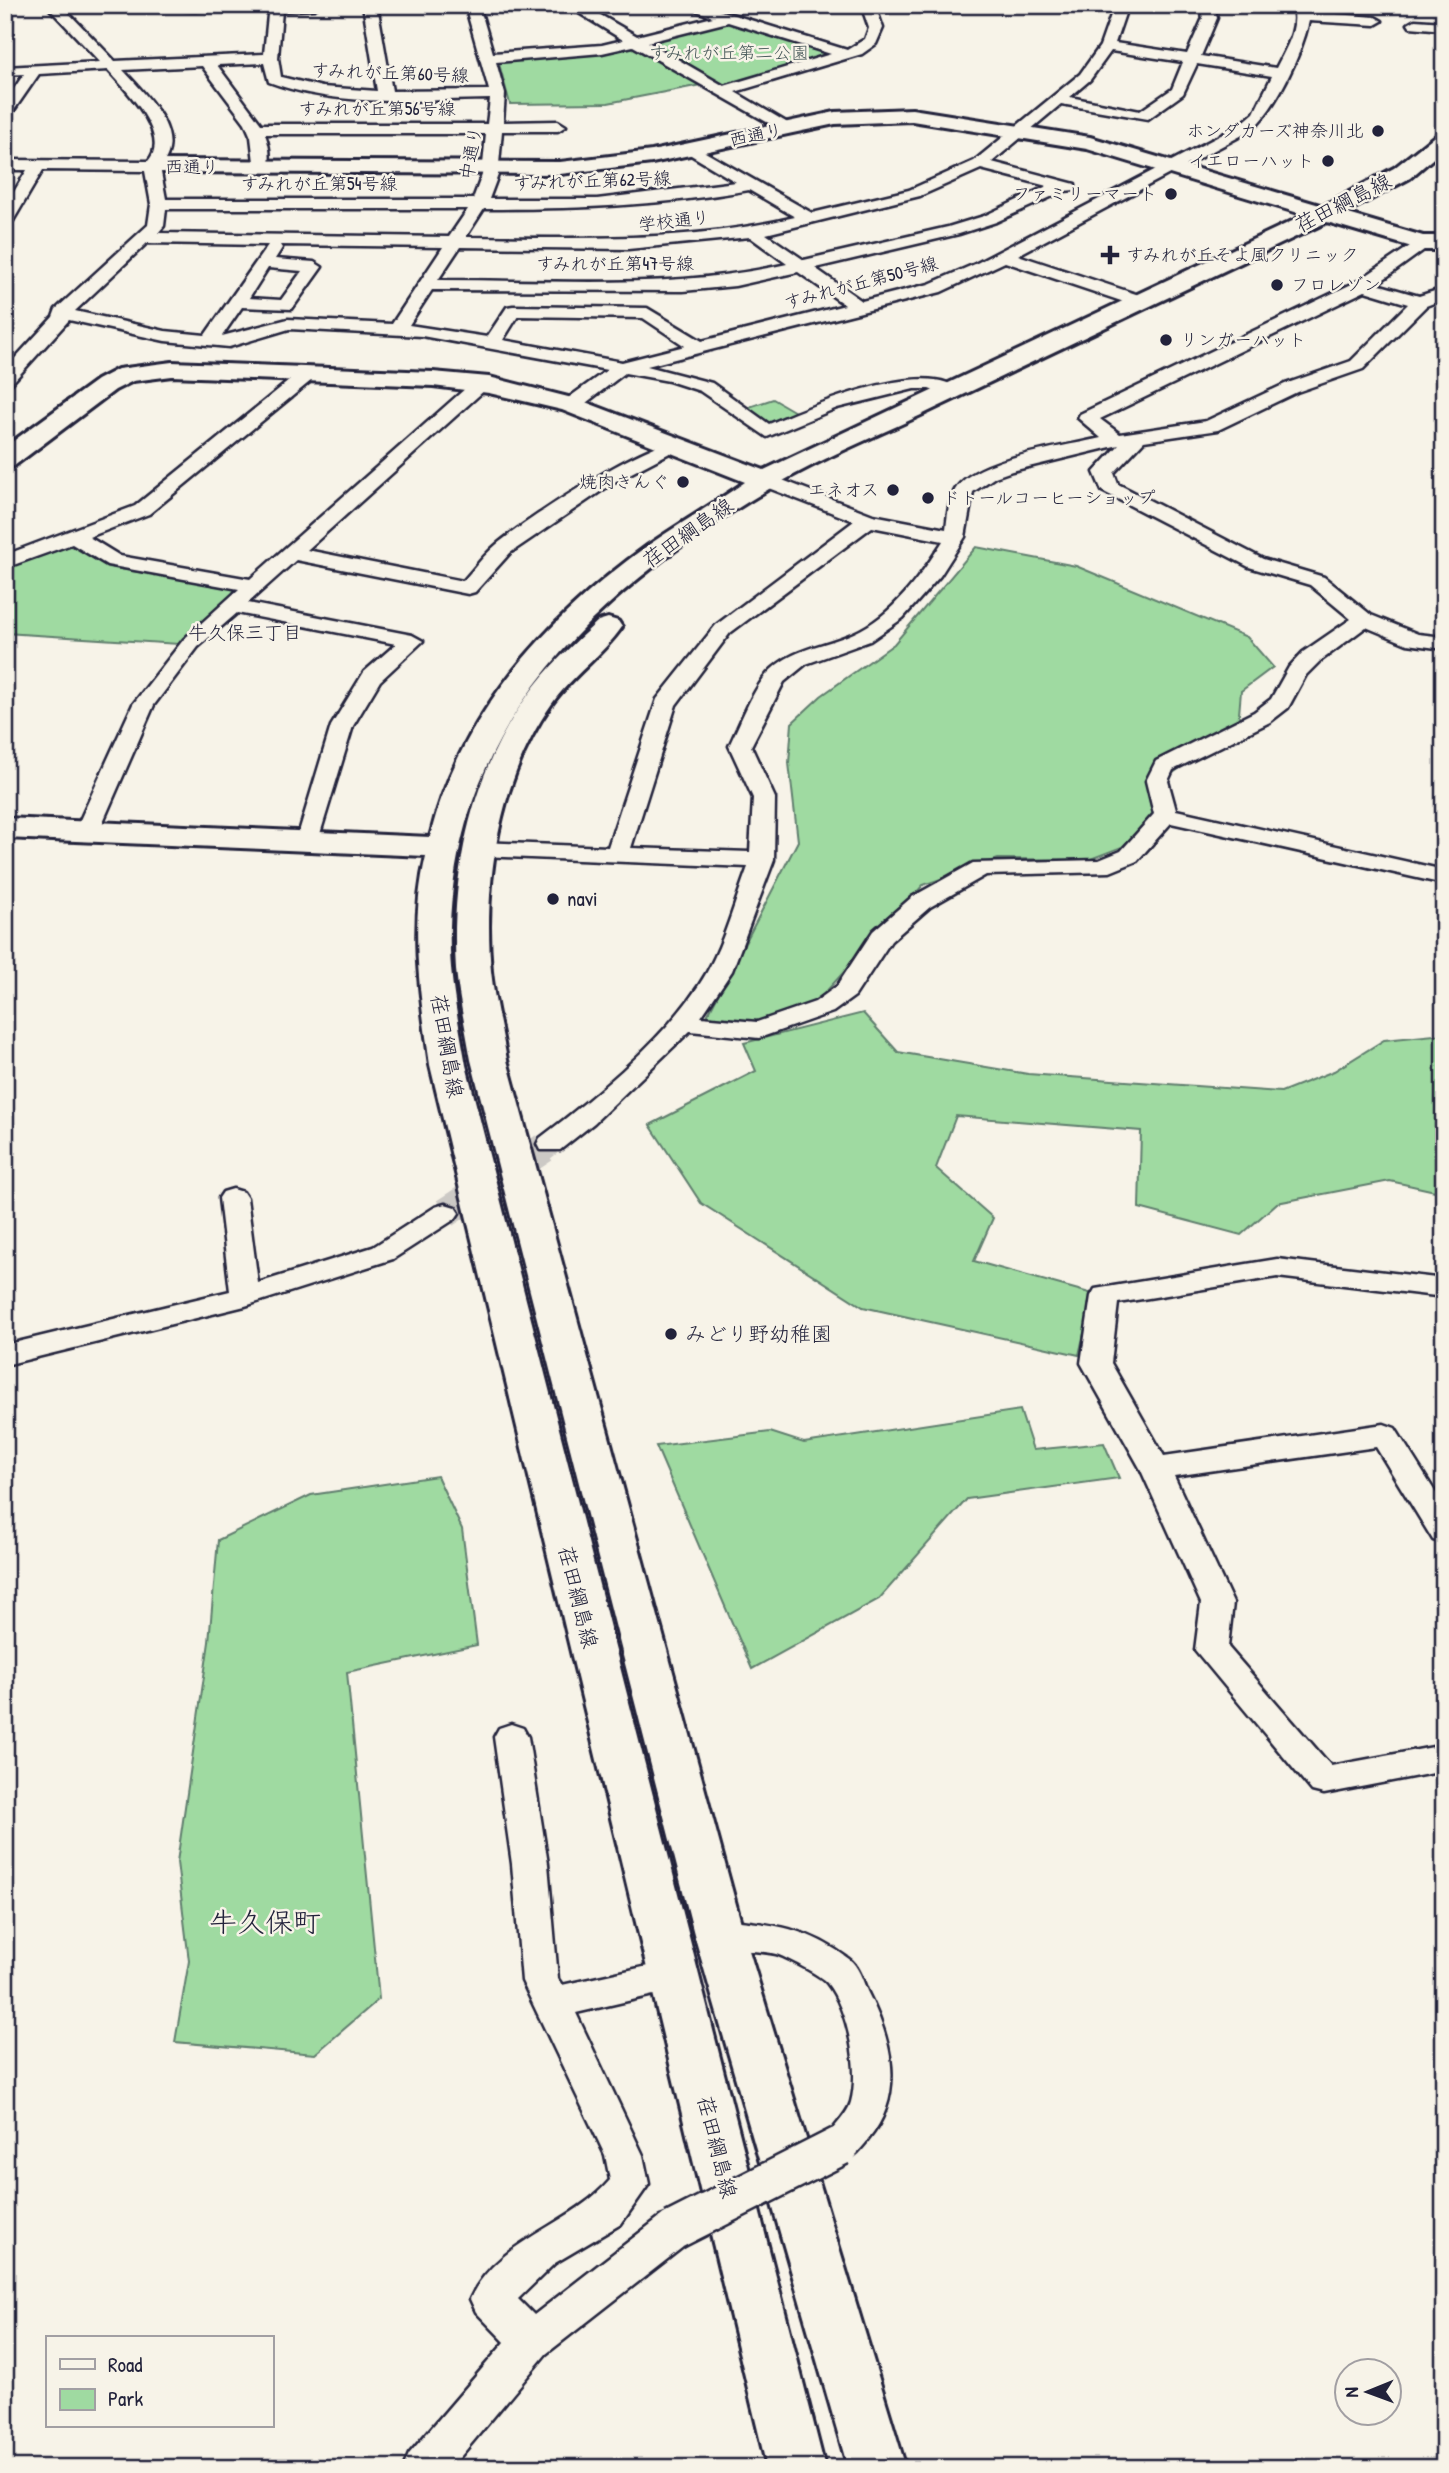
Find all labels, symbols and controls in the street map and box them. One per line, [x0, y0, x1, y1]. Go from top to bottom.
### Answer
park label: すみれが丘第二公園 [649, 40, 809, 65]
street label: すみれが丘第60号線 [311, 57, 469, 88]
street label: すみれが丘第56号線 [298, 96, 456, 121]
street label: 西通り [727, 117, 785, 152]
place label: ホンダカーズ神奈川北 [1186, 118, 1364, 143]
marker: ホンダカーズ神奈川北 [1370, 123, 1386, 139]
street label: 中通り [454, 124, 488, 182]
place label: イエローハット [1188, 148, 1314, 173]
marker: イエローハット [1320, 153, 1336, 169]
street label: 西通り [165, 154, 219, 179]
street label: すみれが丘第62号線 [513, 165, 671, 196]
street label: 荏田綱島線 [1289, 166, 1396, 239]
street label: すみれが丘第54号線 [241, 171, 397, 196]
place label: ファミリーマート [1013, 181, 1157, 206]
marker: ファミリーマート [1163, 186, 1179, 202]
street label: 学校通り [637, 204, 711, 237]
place label: すみれが丘そよ風クリニック [1126, 242, 1359, 267]
marker: すみれが丘そよ風クリニック [1100, 245, 1120, 265]
street label: すみれが丘第50号線 [781, 250, 941, 315]
street label: すみれが丘第47号線 [536, 251, 694, 276]
place label: フロレゾン [1291, 272, 1381, 297]
marker: フロレゾン [1269, 277, 1285, 293]
place label: リンガーハット [1180, 327, 1306, 352]
marker: リンガーハット [1158, 332, 1174, 348]
place label: 焼肉きんぐ [579, 469, 669, 494]
marker: 焼肉きんぐ [675, 474, 691, 490]
place label: エネオス [808, 477, 879, 502]
marker: エネオス [885, 482, 901, 498]
place label: ドトールコーヒーショップ [942, 485, 1155, 510]
marker: ドトールコーヒーショップ [920, 490, 936, 506]
street label: 荏田綱島線 [636, 491, 739, 575]
district label: 牛久保三丁目 [188, 619, 302, 645]
place label: navi [567, 884, 598, 913]
marker: navi [545, 891, 561, 907]
street label: 荏田綱島線 [424, 992, 471, 1100]
place label: みどり野幼稚園 [685, 1319, 832, 1348]
marker: みどり野幼稚園 [663, 1326, 679, 1342]
street label: 荏田綱島線 [552, 1542, 605, 1651]
district label: 牛久保町 [209, 1903, 321, 1941]
street label: 荏田綱島線 [691, 2092, 744, 2201]
legend [46, 2336, 273, 2428]
text: Road [108, 2350, 142, 2379]
north arrow [1334, 2358, 1404, 2428]
text: Park [108, 2384, 143, 2413]
text: N [1338, 2387, 1364, 2398]

